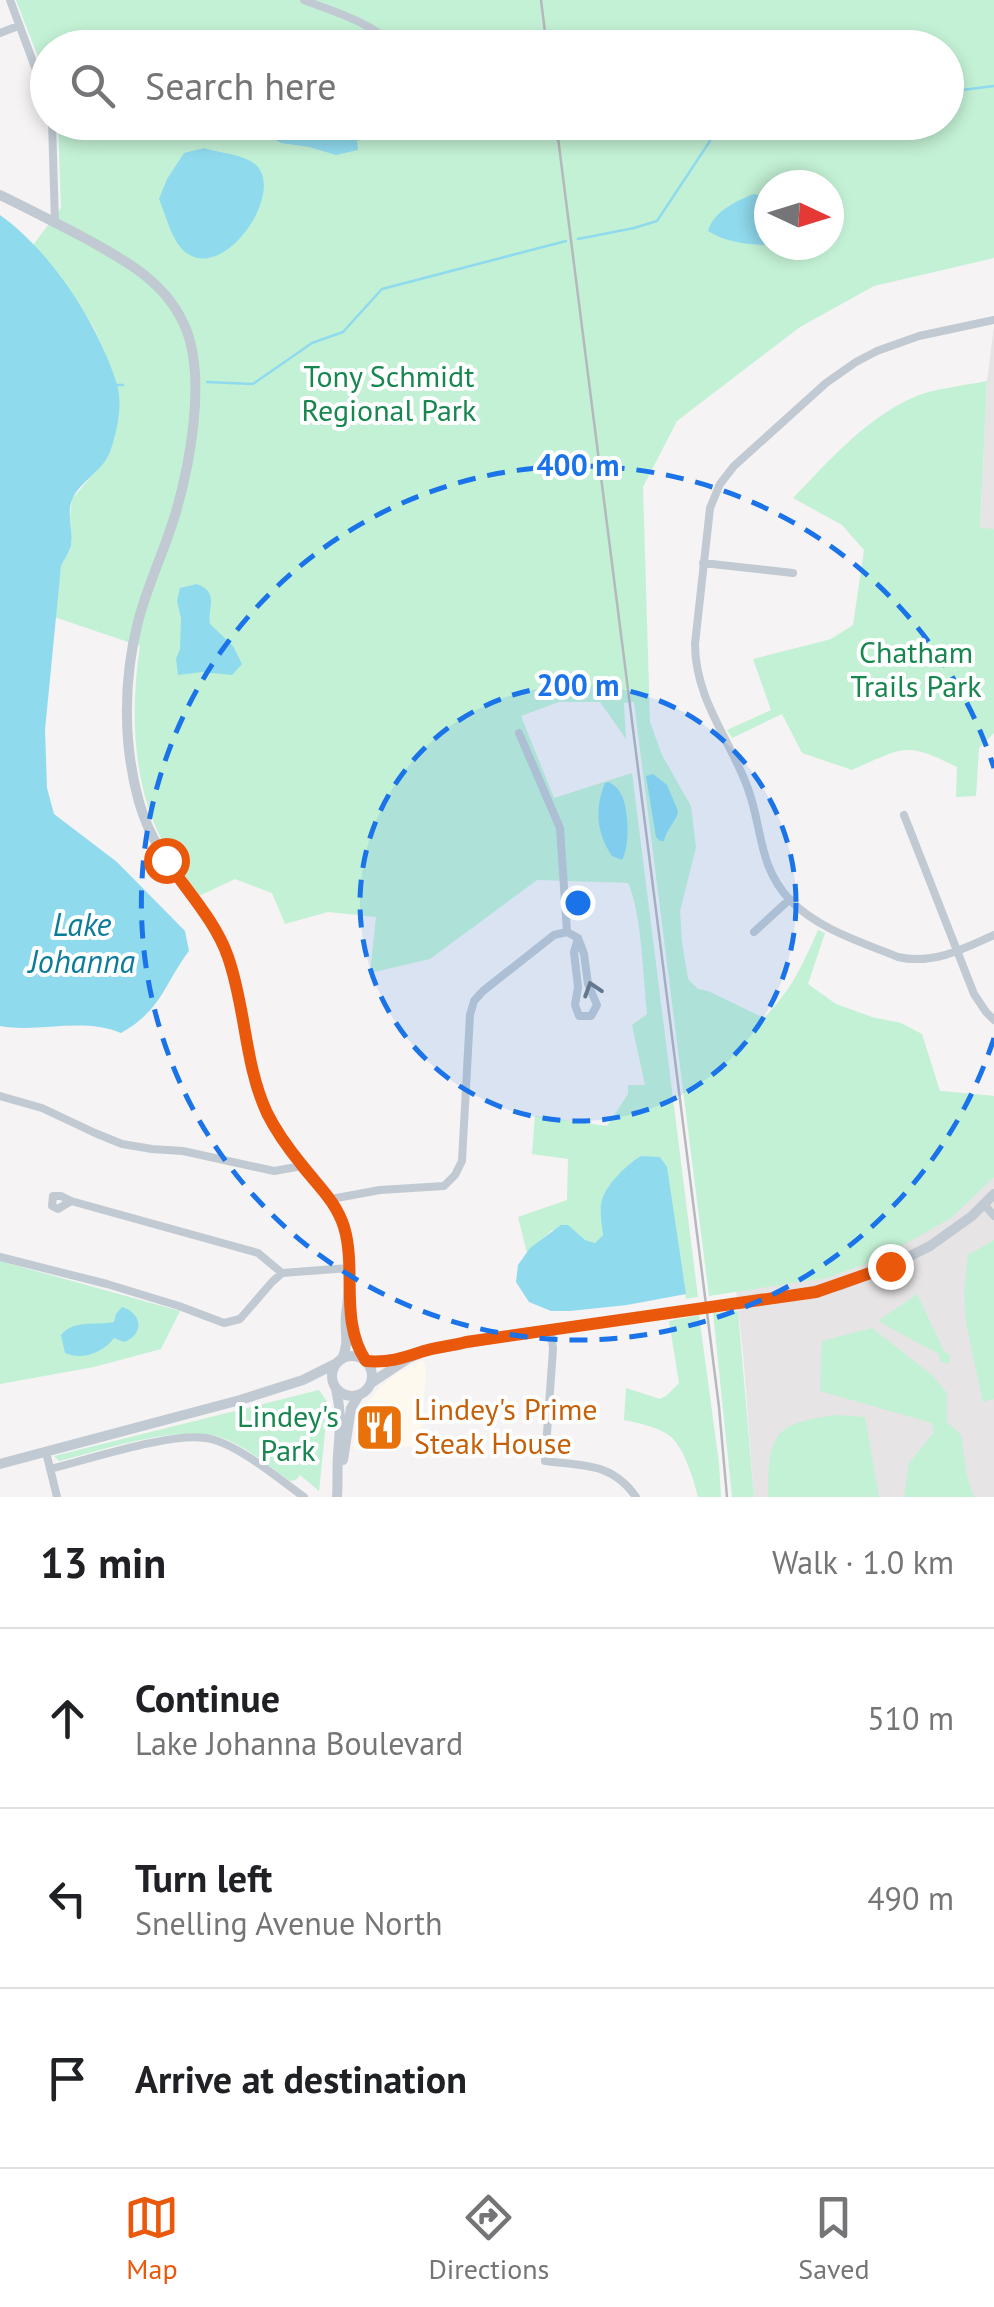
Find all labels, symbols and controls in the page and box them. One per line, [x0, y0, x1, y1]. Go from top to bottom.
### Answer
search box [30, 30, 964, 140]
icon: search [65, 58, 120, 113]
text: Search here [145, 61, 337, 110]
north arrow [754, 170, 844, 260]
park label: Tony Schmidt Regional Park [302, 356, 477, 429]
text: 400 m [537, 445, 619, 484]
park label: Chatham Trails Park [850, 632, 982, 705]
text: 200 m [537, 665, 619, 704]
route start [144, 838, 190, 884]
centre of rings [560, 885, 596, 921]
water label: Lake Johanna [27, 903, 136, 982]
one-way arrow [583, 981, 603, 998]
route end [868, 1244, 914, 1290]
place label: Lindey's Prime Steak House [414, 1389, 598, 1462]
park label: Lindey's Park [237, 1396, 339, 1469]
restaurant icon: Lindey's Prime Steak House [353, 1401, 405, 1453]
text: 13 min [40, 1535, 166, 1590]
text: Walk · 1.0 km [772, 1541, 954, 1583]
text: Continue [135, 1673, 280, 1722]
icon: ahead [40, 1691, 95, 1746]
text: 510 m [867, 1697, 954, 1739]
text: Lake Johanna Boulevard [135, 1722, 463, 1764]
text: Turn left [135, 1853, 272, 1902]
icon: left [40, 1871, 95, 1926]
text: 490 m [867, 1877, 954, 1919]
text: Snelling Avenue North [135, 1902, 443, 1944]
icon: arrive [40, 2051, 95, 2106]
text: Arrive at destination [135, 2054, 467, 2103]
tab: Map [124, 2190, 179, 2287]
tab: Directions [428, 2190, 549, 2287]
tab: Saved [798, 2190, 870, 2287]

